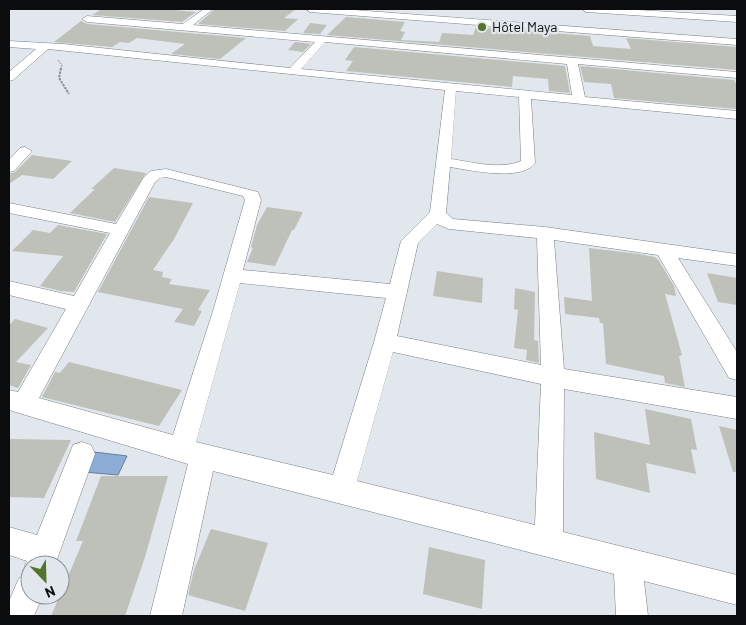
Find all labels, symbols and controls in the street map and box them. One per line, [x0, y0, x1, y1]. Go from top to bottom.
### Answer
place label: Hôtel Maya [492, 18, 557, 35]
marker: Hôtel Maya [476, 21, 488, 33]
north arrow [20, 555, 70, 605]
text: N [43, 583, 58, 602]

